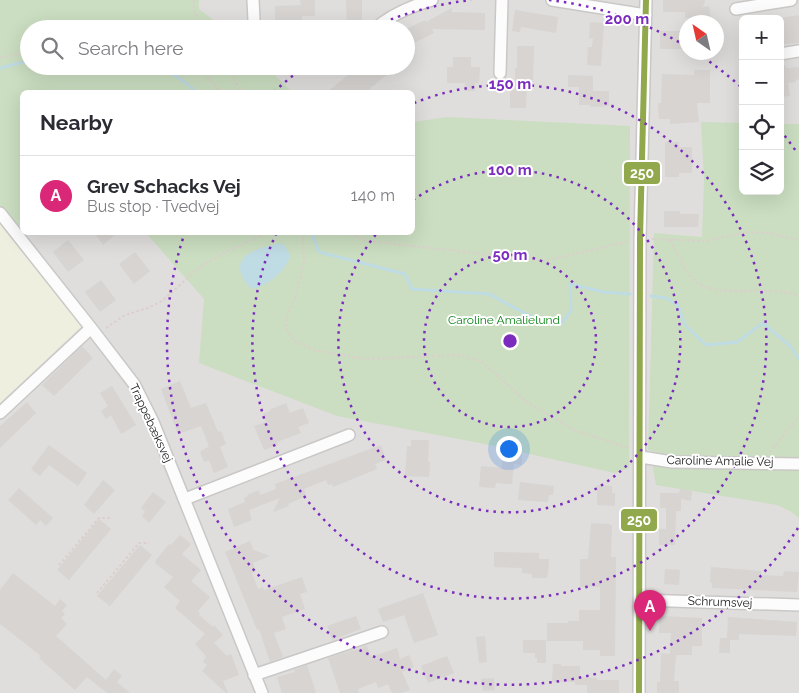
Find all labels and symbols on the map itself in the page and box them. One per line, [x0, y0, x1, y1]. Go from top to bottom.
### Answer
text: 200 m [605, 10, 649, 28]
north arrow [679, 15, 724, 60]
text: 150 m [489, 75, 531, 93]
text: 100 m [488, 161, 532, 179]
line badge: 250 [623, 161, 661, 185]
text: 250 [630, 165, 654, 181]
text: 50 m [492, 246, 528, 264]
park label: Caroline Amalielund [448, 313, 560, 327]
centre of rings [501, 332, 519, 350]
street label: Trappebæksvej [127, 381, 175, 465]
your location [496, 436, 522, 462]
street label: Caroline Amalie Vej [666, 453, 774, 469]
line badge: 250 [620, 508, 658, 532]
text: 250 [627, 512, 651, 528]
pin: A [634, 590, 666, 631]
street label: Schrumsvej [687, 594, 753, 610]

